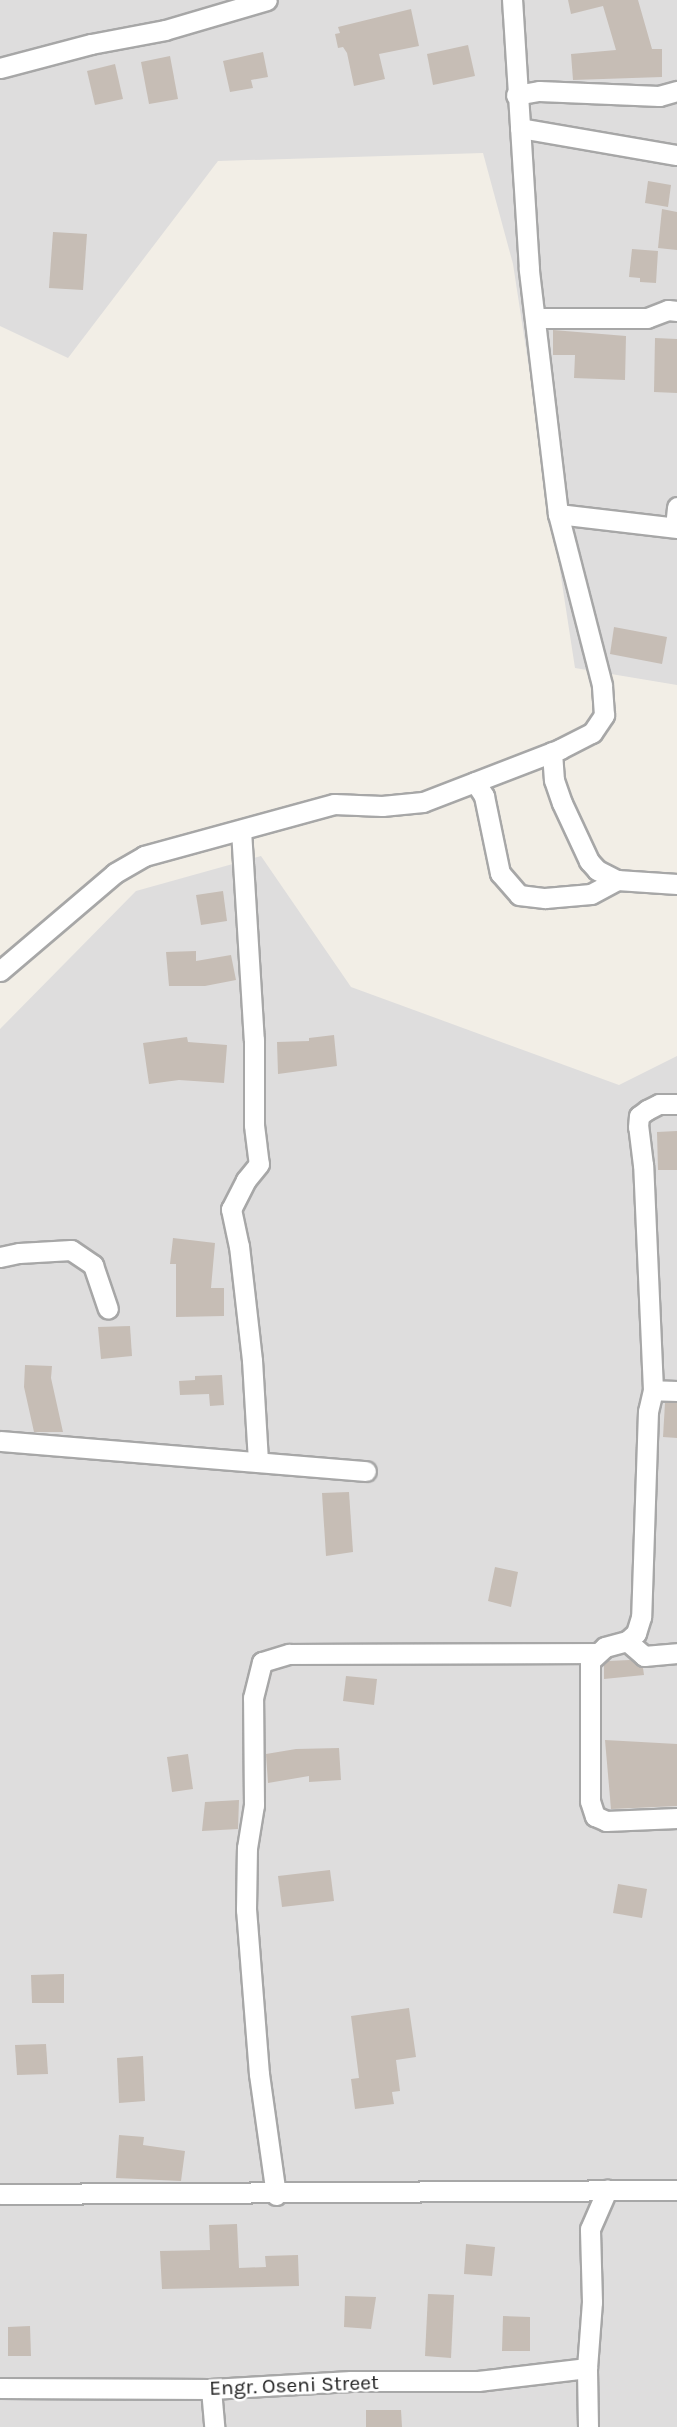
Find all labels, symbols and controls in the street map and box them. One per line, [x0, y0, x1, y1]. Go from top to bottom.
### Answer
street label: Engr. Oseni Street [209, 2369, 379, 2401]

